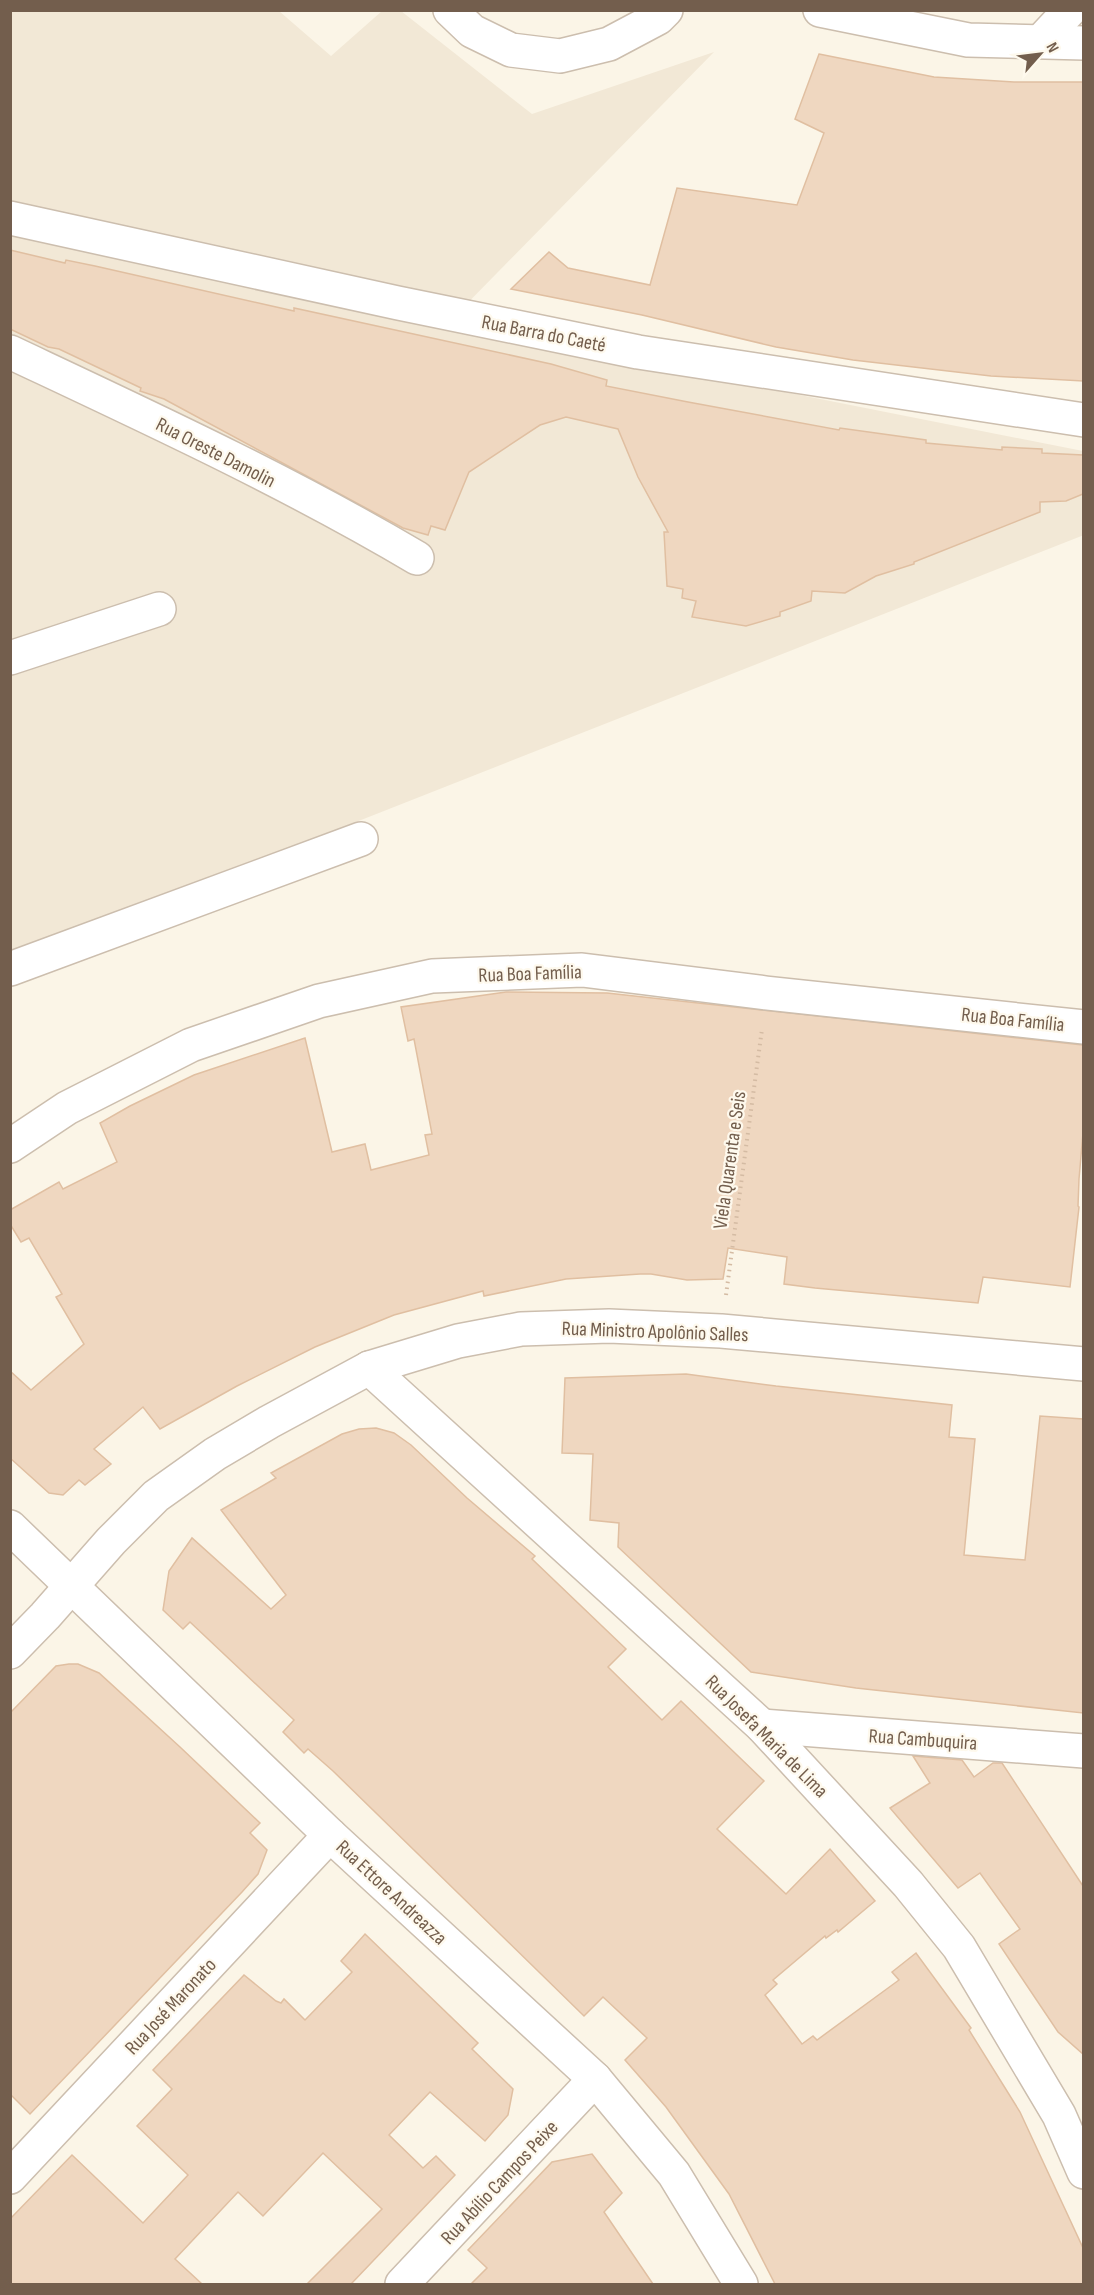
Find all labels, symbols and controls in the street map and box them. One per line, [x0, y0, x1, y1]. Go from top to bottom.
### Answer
north arrow [1010, 24, 1070, 84]
text: N [1042, 39, 1062, 56]
street label: Rua Barra do Caeté [480, 310, 608, 358]
street label: Rua Oreste Damolin [152, 412, 279, 493]
street label: Rua Boa Família [478, 960, 582, 988]
street label: Rua Boa Família [960, 1003, 1066, 1037]
street label: Viela Quarenta e Seis [708, 1090, 752, 1231]
street label: Rua Ministro Apolônio Salles [561, 1317, 749, 1347]
street label: Rua Josefa Maria de Lima [700, 1670, 833, 1803]
street label: Rua Cambuquira [868, 1724, 978, 1756]
street label: Rua Ettore Andreazza [331, 1835, 452, 1950]
street label: Rua José Maronato [120, 1953, 221, 2060]
street label: Rua Abílio Campos Peixe [436, 2116, 563, 2250]

